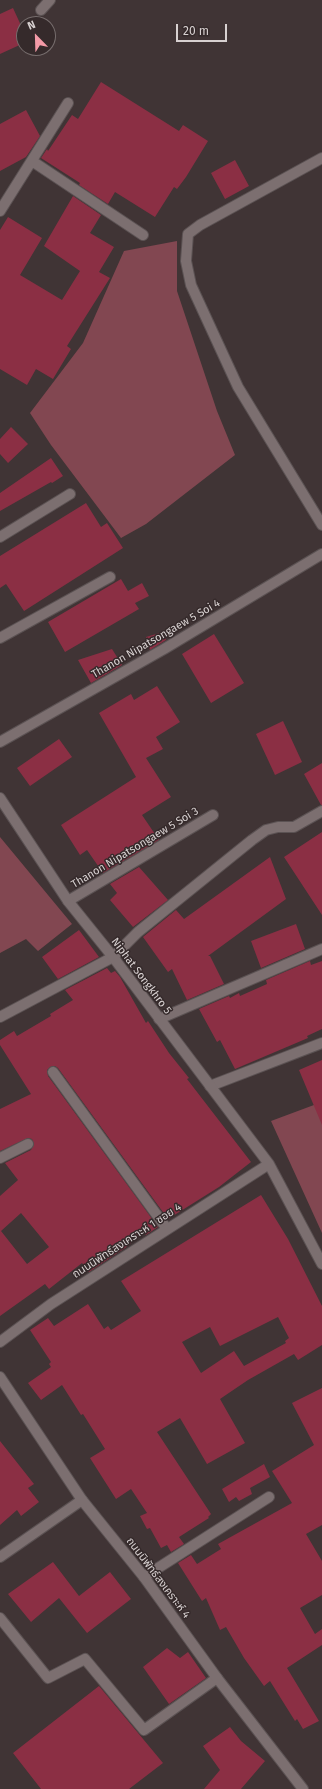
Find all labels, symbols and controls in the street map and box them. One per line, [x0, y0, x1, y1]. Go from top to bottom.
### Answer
north arrow [16, 16, 56, 56]
scale bar [178, 16, 229, 42]
text: N [26, 18, 37, 33]
text: 20 m [183, 24, 209, 38]
street label: Thanon Nipatsongaew 5 Soi 4 [89, 597, 223, 681]
street label: Thanon Nipatsongaew 5 Soi 3 [69, 805, 201, 891]
street label: Niphat Songkhro 5 [108, 935, 174, 1017]
street label: ถนนนิพัทธ์สงเคราะห์ 1 ซอย 4 [70, 1201, 184, 1281]
street label: ถนนนิพัทธ์สงเคราะห์ 4 [123, 1535, 193, 1621]

